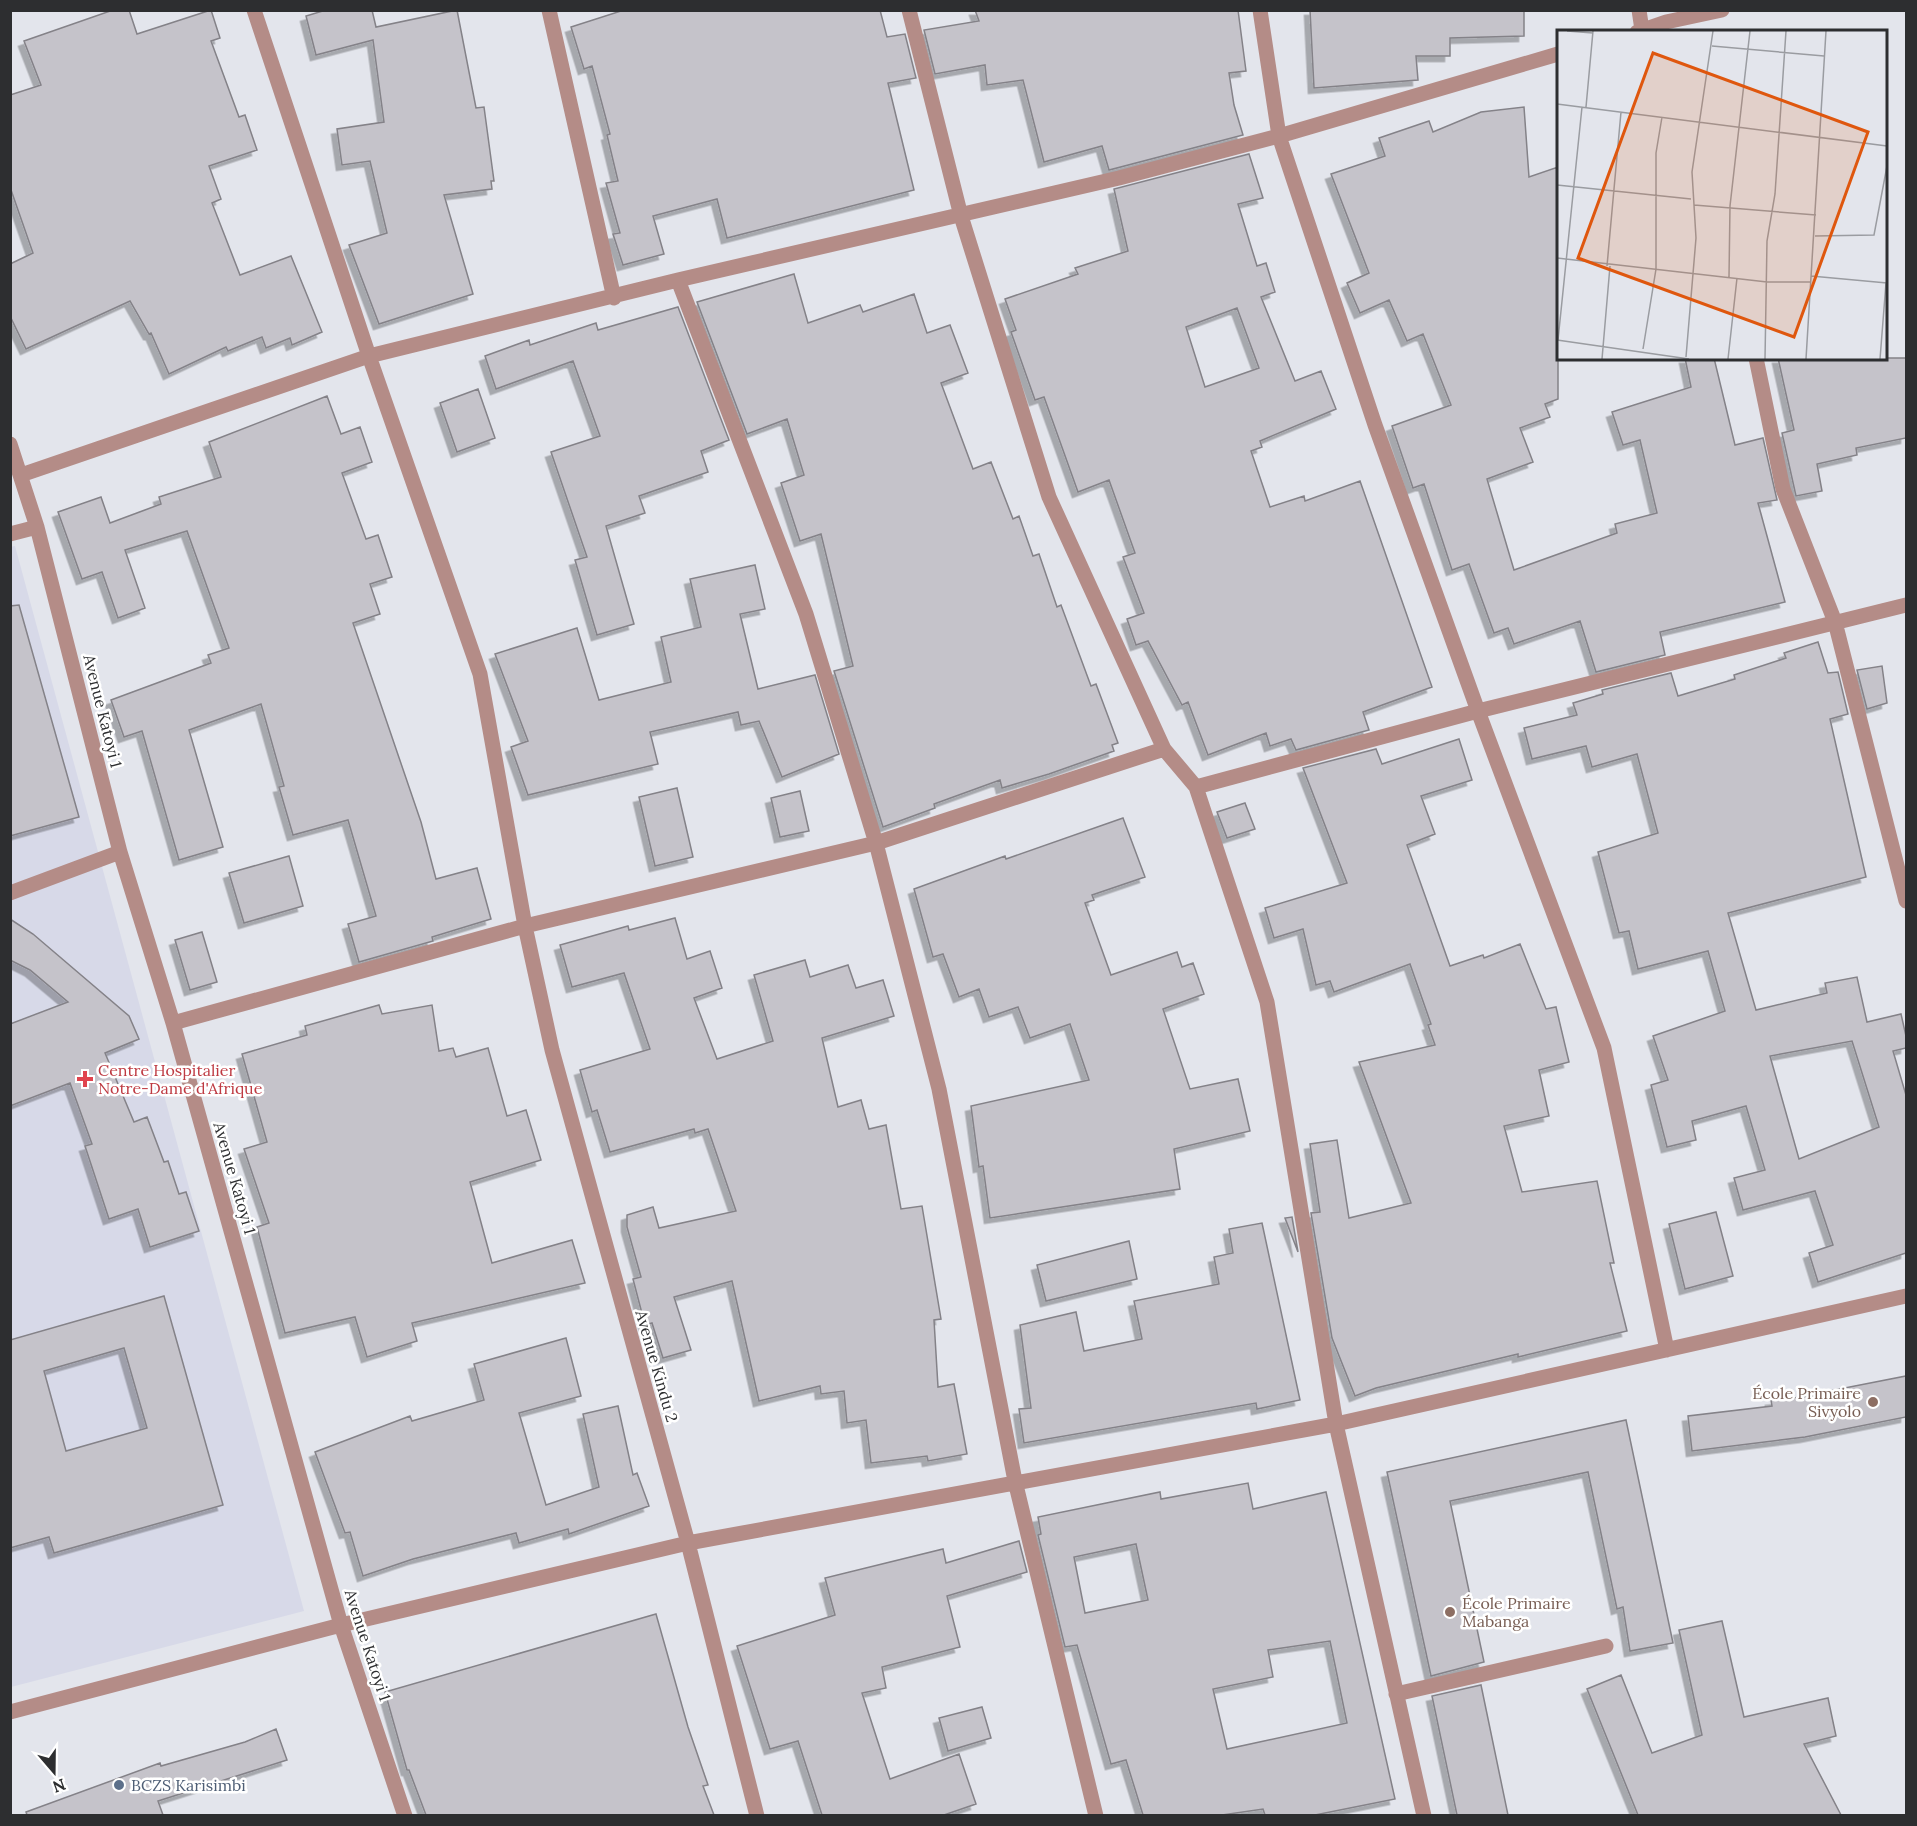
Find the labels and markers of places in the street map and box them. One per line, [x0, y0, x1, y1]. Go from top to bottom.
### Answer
place label: Centre Hospitalier Notre-Dame d'Afrique [98, 1060, 263, 1098]
marker: Centre Hospitalier Notre-Dame d'Afrique [76, 1070, 94, 1088]
place label: École Primaire Sivyolo [1752, 1383, 1861, 1421]
marker: École Primaire Sivyolo [1866, 1395, 1880, 1409]
place label: École Primaire Mabanga [1462, 1593, 1571, 1631]
marker: École Primaire Mabanga [1443, 1605, 1457, 1619]
place label: BCZS Karisimbi [131, 1775, 246, 1795]
marker: BCZS Karisimbi [112, 1778, 126, 1792]

